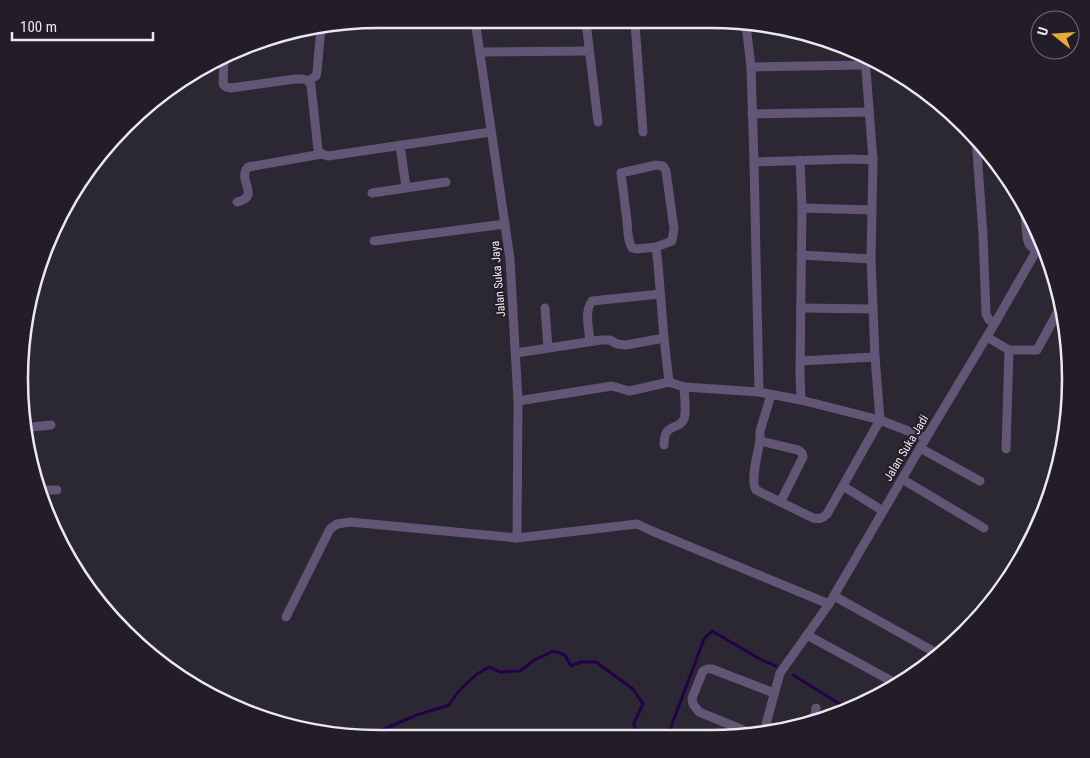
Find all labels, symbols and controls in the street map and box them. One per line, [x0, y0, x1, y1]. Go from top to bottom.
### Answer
scale bar [12, 10, 154, 42]
north arrow [1030, 10, 1080, 60]
text: 100 m [20, 18, 57, 36]
text: U [1034, 25, 1051, 37]
street label: Jalan Suka Jaya [488, 240, 508, 318]
street label: Jalan Suka Jadi [881, 412, 931, 484]

